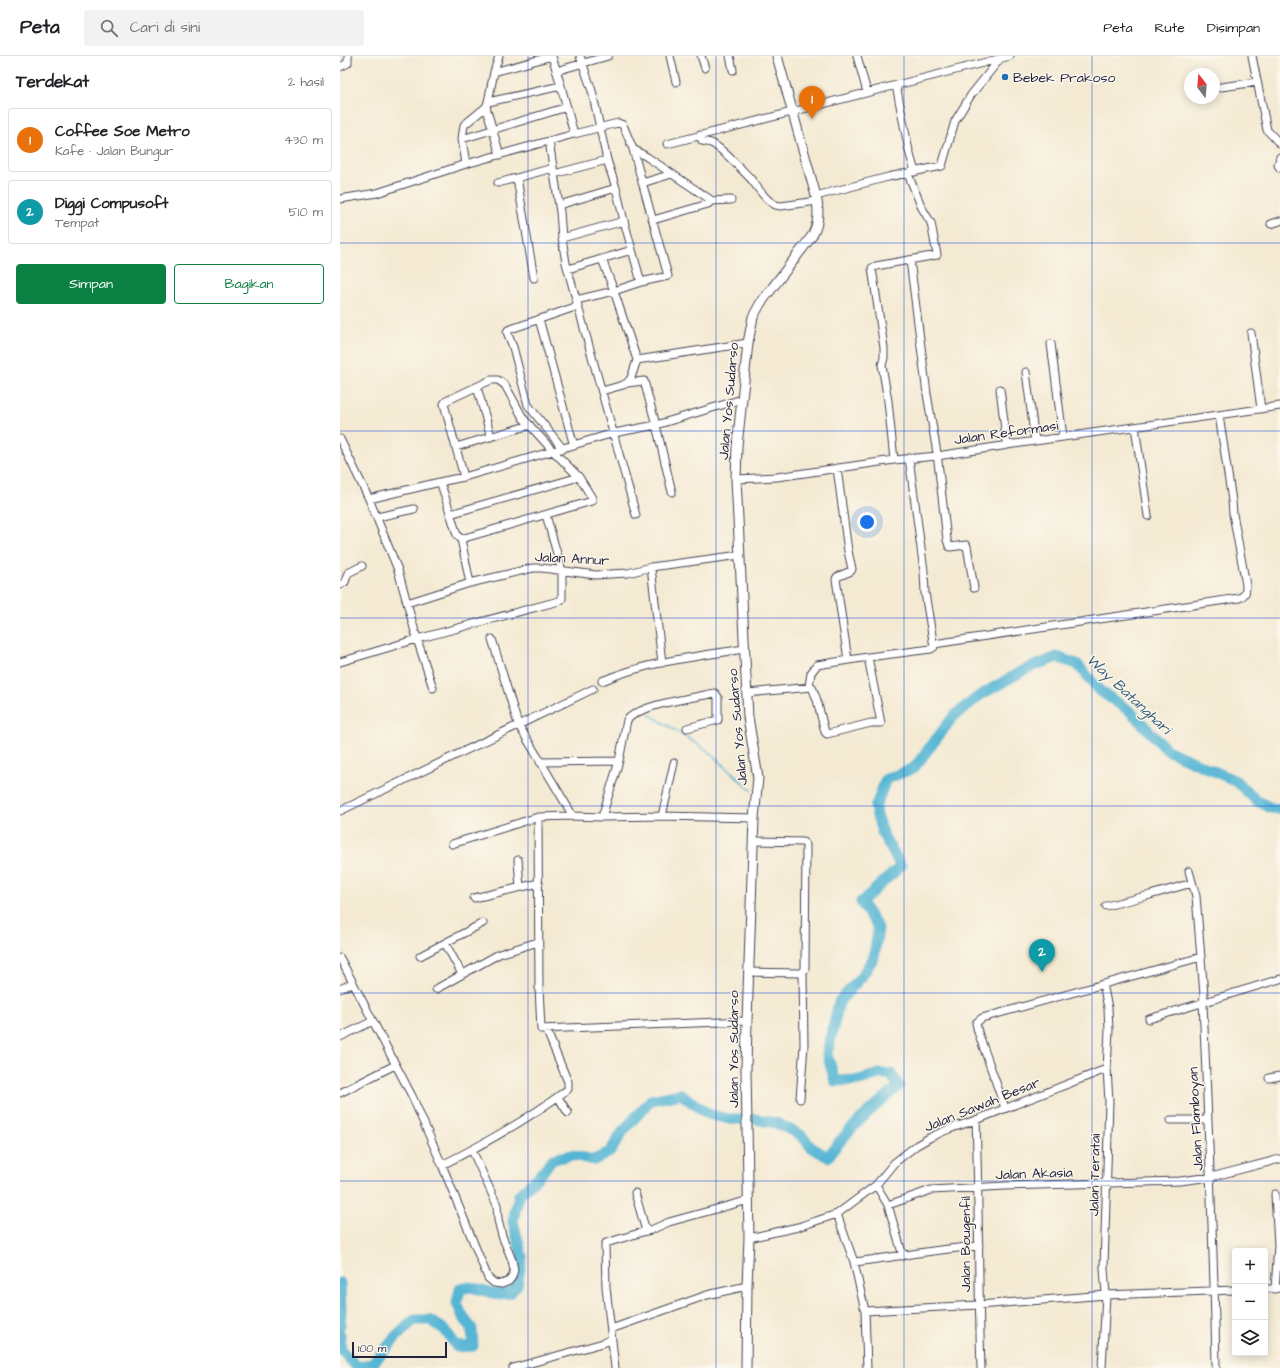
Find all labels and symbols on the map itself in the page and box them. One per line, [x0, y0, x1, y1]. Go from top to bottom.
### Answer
place label: Bebek Prakoso [1013, 68, 1115, 88]
north arrow [1184, 68, 1220, 104]
marker: Bebek Prakoso [1000, 72, 1010, 82]
pin: 1 [799, 86, 825, 119]
street label: Jalan Yos Sudarso [714, 342, 744, 460]
street label: Jalan Reformasi [953, 416, 1060, 450]
your location [857, 512, 877, 532]
street label: Jalan Annur [534, 547, 610, 571]
water label: Way Batanghari [1081, 650, 1177, 741]
street label: Jalan Yos Sudarso [723, 667, 753, 786]
pin: 2 [1029, 939, 1055, 972]
street label: Jalan Yos Sudarso [724, 990, 744, 1108]
street label: Jalan Flamboyan [1183, 1067, 1209, 1171]
street label: Jalan Sawah Besar [922, 1073, 1043, 1137]
street label: Jalan Teratai [1084, 1134, 1106, 1216]
street label: Jalan Akasia [995, 1163, 1073, 1185]
street label: Jalan Bougenfil [956, 1196, 976, 1292]
scale bar [352, 1340, 447, 1359]

